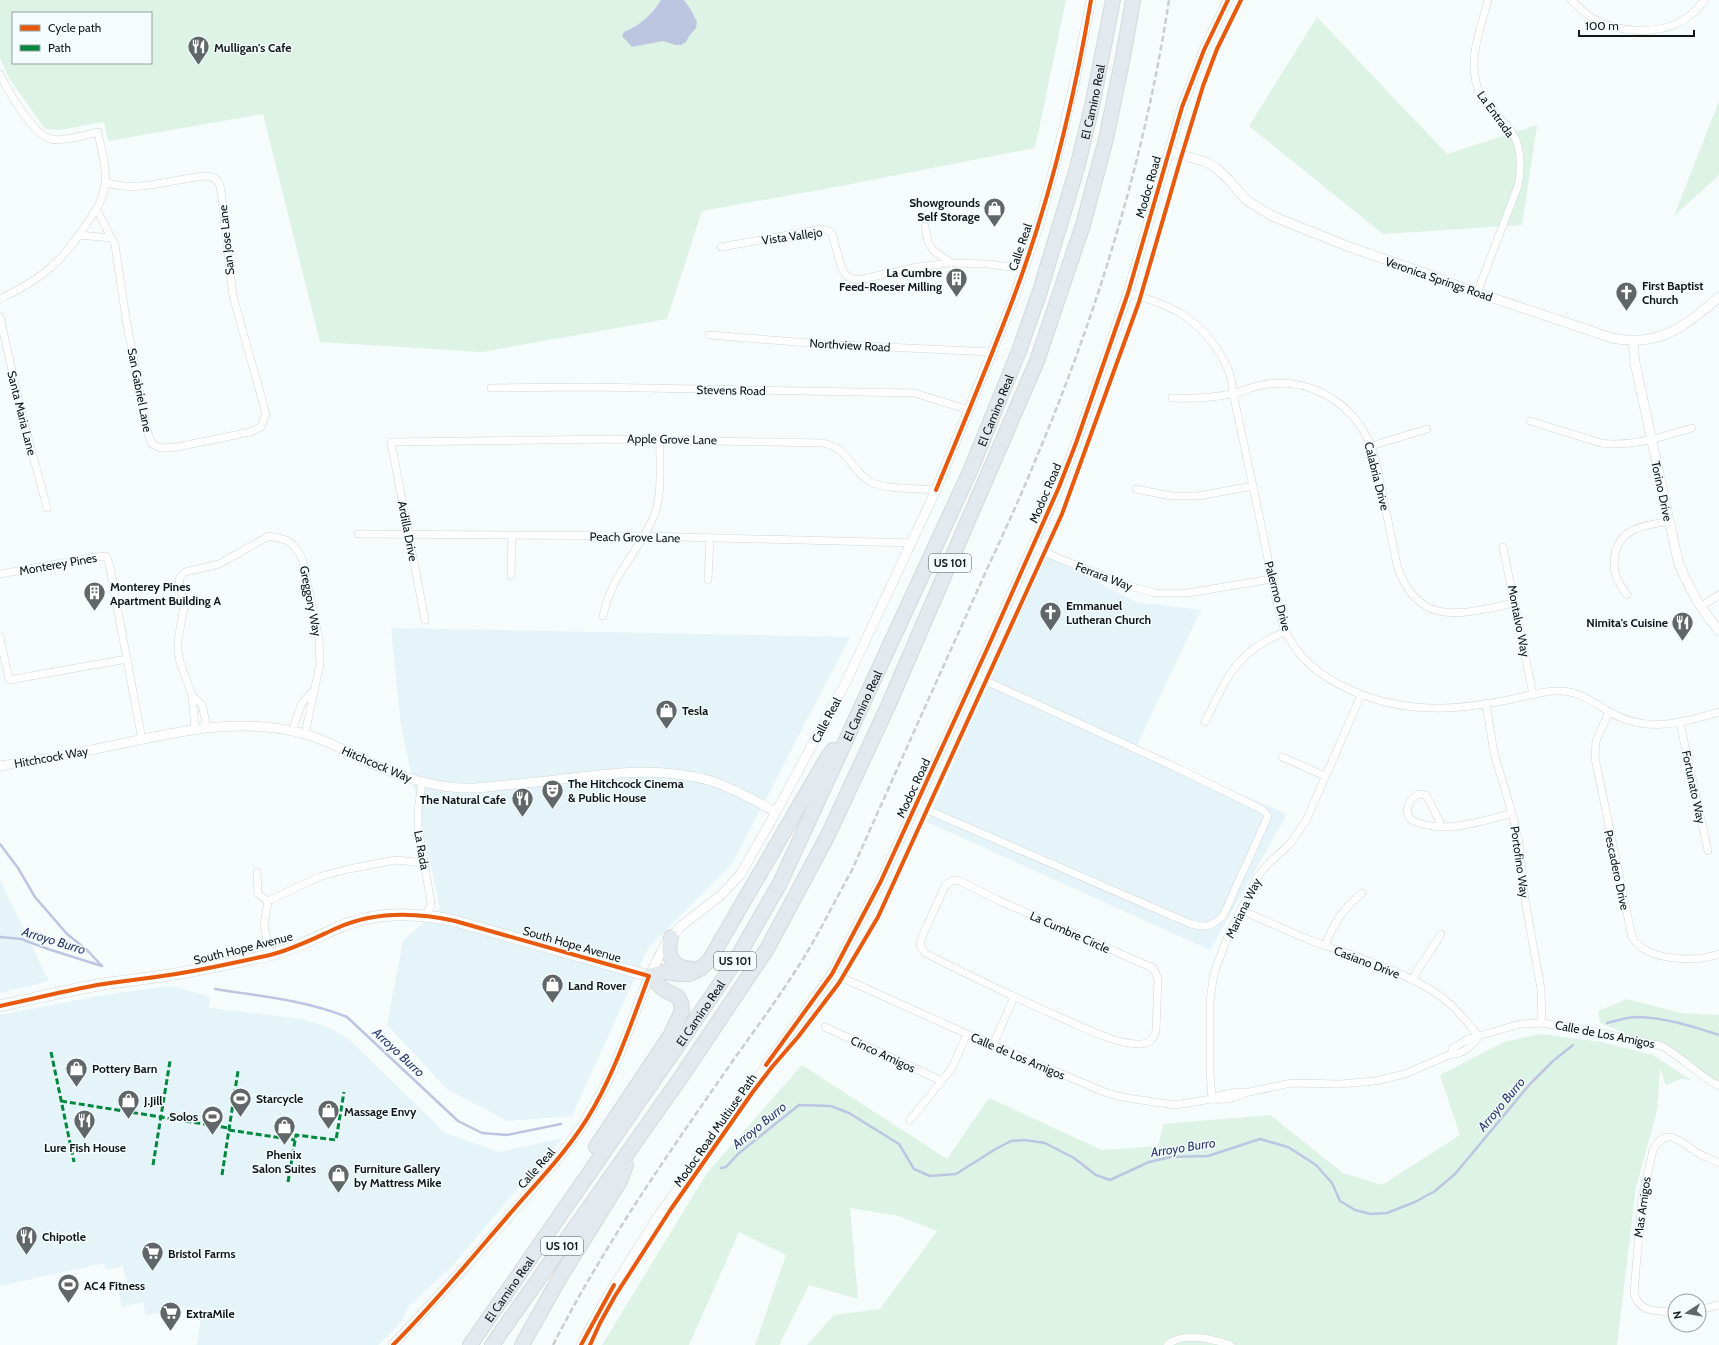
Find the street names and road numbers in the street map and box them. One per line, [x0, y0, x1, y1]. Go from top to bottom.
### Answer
street label: El Camino Real [1077, 63, 1108, 141]
street label: La Entrada [1474, 88, 1518, 140]
street label: Modoc Road [1132, 154, 1164, 220]
street label: San Jose Lane [215, 204, 237, 276]
street label: Calle Real [1005, 221, 1035, 273]
street label: Vista Vallejo [761, 224, 824, 248]
street label: Veronica Springs Road [1383, 254, 1495, 304]
street label: Northview Road [809, 335, 891, 355]
street label: San Gabriel Lane [125, 347, 155, 433]
street label: Santa Maria Lane [4, 369, 40, 457]
street label: El Camino Real [974, 372, 1016, 448]
street label: Stevens Road [696, 382, 766, 398]
street label: Apple Grove Lane [627, 431, 717, 447]
street label: Calabria Drive [1361, 440, 1393, 512]
street label: Torino Drive [1648, 459, 1676, 523]
street label: Modoc Road [1026, 461, 1064, 525]
street label: Ardilla Drive [395, 499, 421, 563]
street label: Peach Grove Lane [590, 529, 680, 545]
street label: Monterey Pines [18, 550, 98, 578]
road number: US 101 [929, 554, 971, 572]
street label: Ferrara Way [1073, 558, 1135, 594]
street label: Palermo Drive [1261, 559, 1295, 633]
street label: Greggory Way [297, 565, 325, 637]
street label: Montalvo Way [1505, 584, 1533, 658]
street label: El Camino Real [839, 668, 885, 743]
street label: Calle Real [808, 695, 844, 745]
street label: Hitchcock Way [340, 742, 414, 786]
street label: Hitchcock Way [13, 743, 89, 771]
street label: Fortunato Way [1679, 749, 1709, 825]
street label: Modoc Road [893, 756, 933, 820]
street label: Portofino Way [1508, 825, 1532, 899]
street label: Pescadero Drive [1601, 828, 1633, 912]
street label: La Rada [411, 829, 433, 871]
street label: Mariana Way [1222, 875, 1264, 941]
street label: La Cumbre Circle [1028, 908, 1112, 956]
street label: South Hope Avenue [521, 923, 623, 965]
street label: South Hope Avenue [192, 928, 294, 968]
street label: Casiano Drive [1332, 943, 1402, 981]
road number: US 101 [714, 952, 756, 970]
street label: El Camino Real [672, 977, 728, 1049]
street label: Calle de Los Amigos [1554, 1017, 1656, 1051]
street label: Calle de Los Amigos [968, 1029, 1068, 1083]
street label: Cinco Amigos [848, 1032, 918, 1076]
street label: Modoc Road Multiuse Path [670, 1071, 760, 1189]
street label: Calle Real [514, 1144, 558, 1192]
street label: Mas Amigos [1630, 1176, 1654, 1238]
road number: US 101 [541, 1237, 583, 1255]
street label: El Camino Real [481, 1253, 537, 1325]

